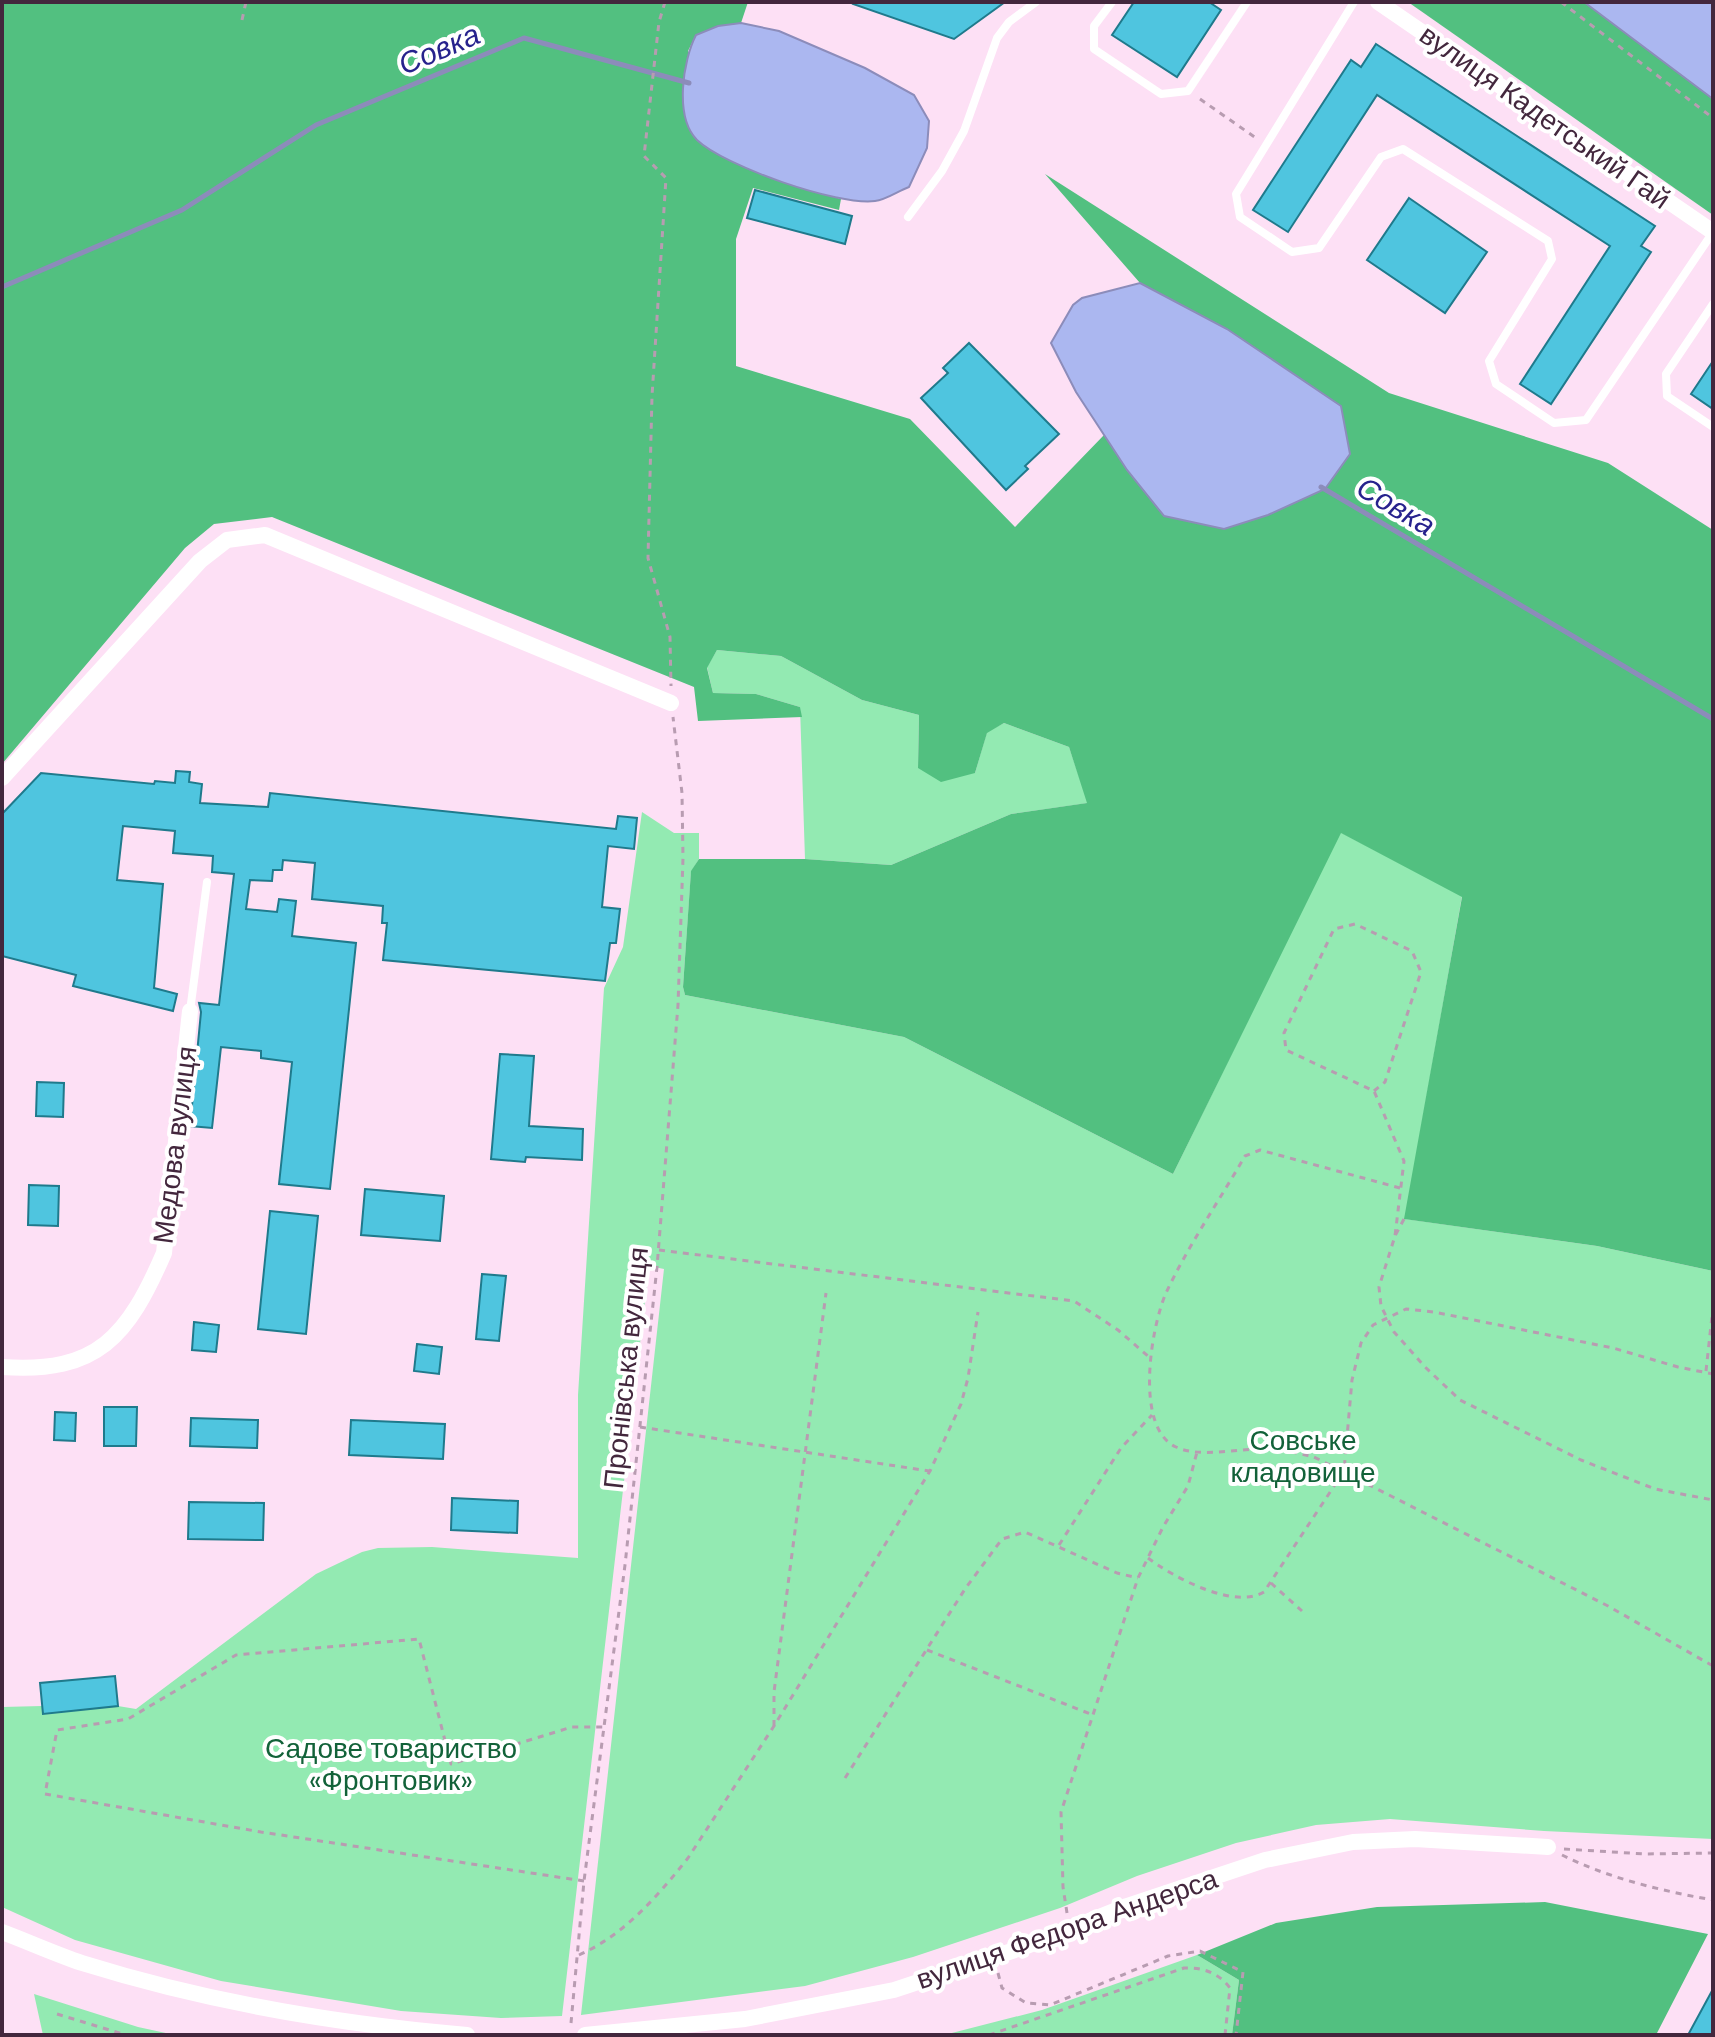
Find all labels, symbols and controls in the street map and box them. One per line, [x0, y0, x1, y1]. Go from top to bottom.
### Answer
water label: Совка [392, 14, 486, 84]
street label: вулиця Кадетський Гай [1412, 16, 1678, 218]
water label: Совка [1350, 467, 1442, 545]
street label: Медова вулиця [145, 1044, 205, 1246]
street label: Пронівська вулиця [595, 1245, 657, 1491]
park label: Совське кладовище [1230, 1422, 1376, 1491]
park label: Садове товариство «Фронтовик» [265, 1730, 517, 1799]
street label: вулиця Федора Андерса [911, 1860, 1223, 1998]

